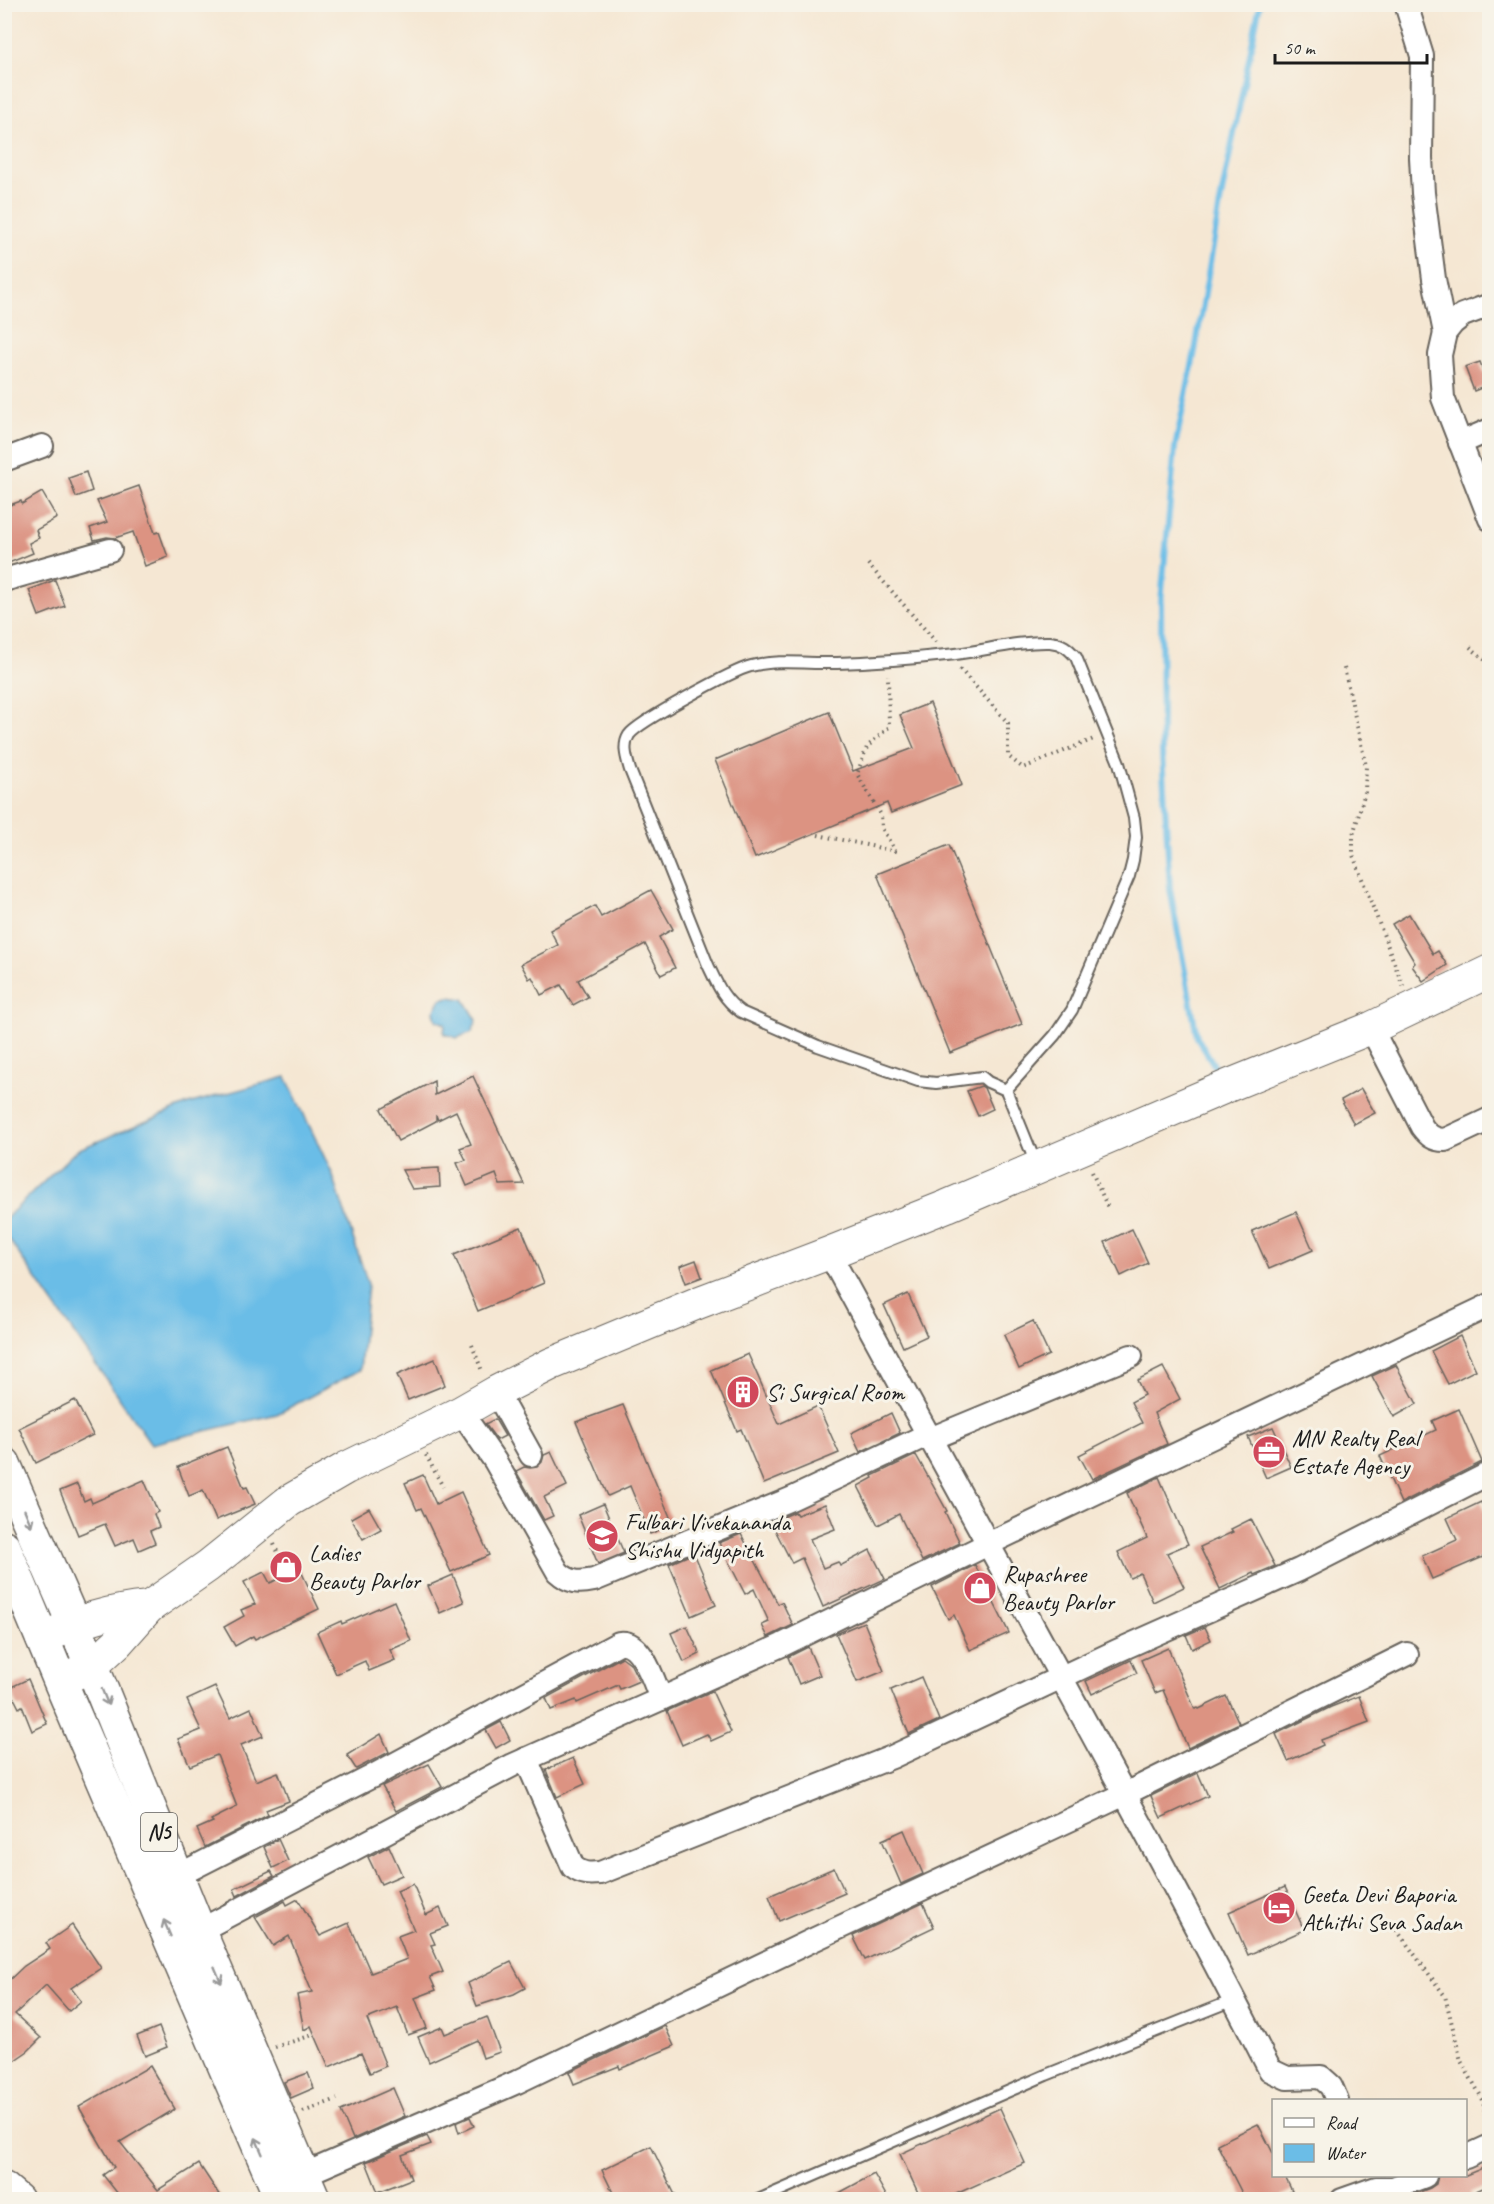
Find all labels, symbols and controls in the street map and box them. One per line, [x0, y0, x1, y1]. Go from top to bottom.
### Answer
scale bar [1275, 27, 1426, 65]
text: 50 m [1284, 37, 1317, 59]
building icon: Si Surgical Room [725, 1374, 761, 1410]
place label: Si Surgical Room [766, 1377, 906, 1407]
place label: MN Realty Real Estate Agency [1292, 1423, 1423, 1481]
office icon: MN Realty Real Estate Agency [1251, 1434, 1287, 1470]
place label: Fulbari Vivekananda Shishu Vidyapith [625, 1507, 791, 1565]
one-way arrow [22, 1509, 34, 1527]
school or university icon: Fulbari Vivekananda Shishu Vidyapith [584, 1518, 620, 1554]
place label: Ladies Beauty Parlor [309, 1538, 423, 1596]
shop icon: Ladies Beauty Parlor [268, 1549, 304, 1585]
place label: Rupashree Beauty Parlor [1003, 1559, 1117, 1617]
shop icon: Rupashree Beauty Parlor [962, 1570, 998, 1606]
one-way arrow [100, 1687, 111, 1706]
road number: N5 [141, 1813, 177, 1851]
place label: Geeta Devi Baporia Athithi Seva Sadan [1302, 1879, 1463, 1937]
hotel icon: Geeta Devi Baporia Athithi Seva Sadan [1261, 1890, 1297, 1926]
one-way arrow [160, 1919, 172, 1937]
one-way arrow [213, 1965, 224, 1984]
legend [1272, 2099, 1467, 2177]
text: Road [1326, 2112, 1359, 2134]
one-way arrow [253, 2137, 264, 2155]
text: Water [1326, 2142, 1367, 2164]

